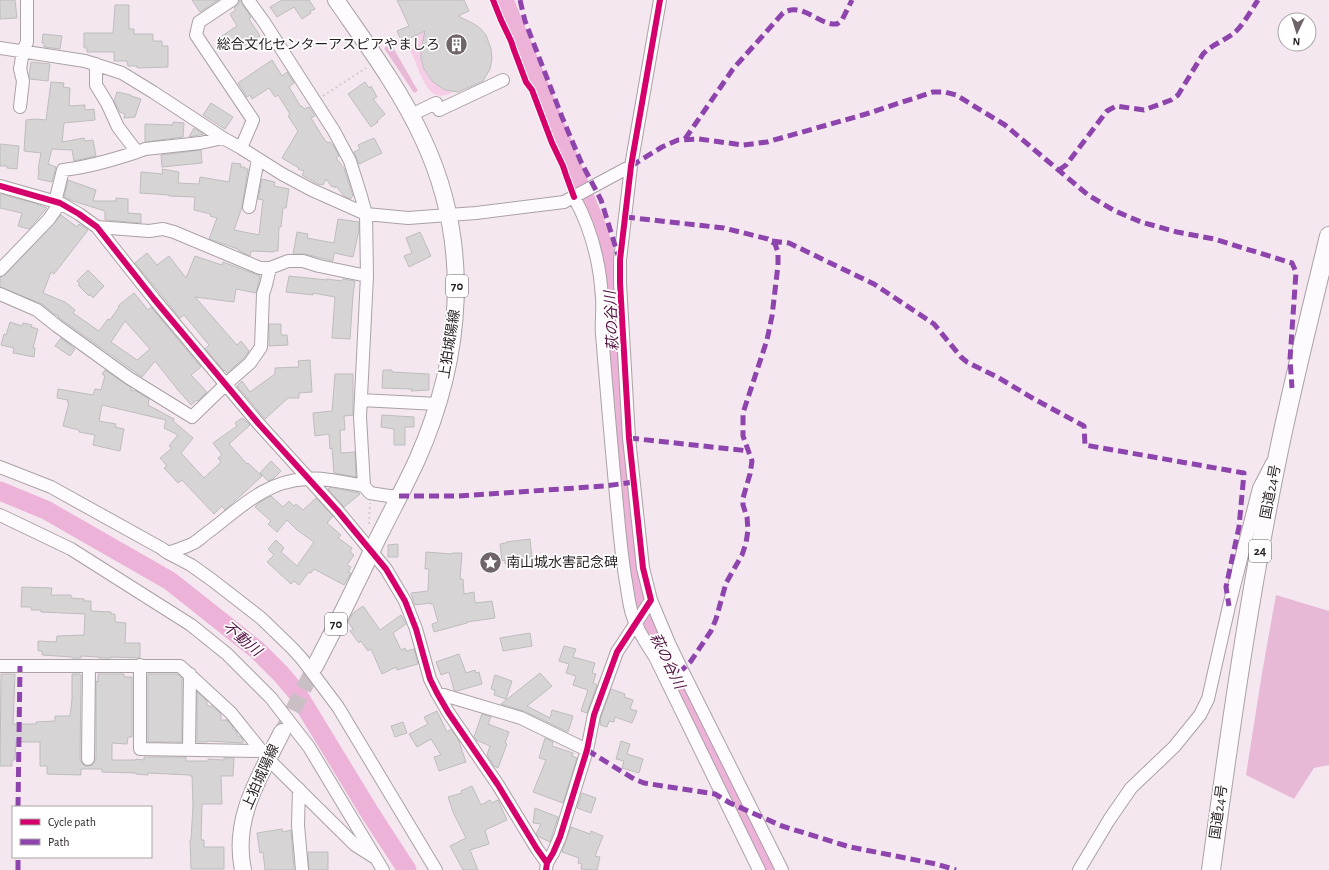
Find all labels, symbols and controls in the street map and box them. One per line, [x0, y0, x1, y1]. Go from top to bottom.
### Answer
north arrow [1277, 12, 1317, 52]
building icon: 総合文化センターアスピアやましろ [443, 32, 469, 58]
text: N [1292, 36, 1301, 47]
place label: 総合文化センターアスピアやましろ [217, 37, 440, 52]
road number: 70 [446, 275, 468, 297]
water label: 萩の谷川 [602, 289, 621, 351]
street label: 上狛城陽線 [437, 308, 462, 380]
street label: 国道24号 [1258, 463, 1283, 520]
road number: 24 [1249, 540, 1271, 562]
place icon: 南山城水害記念碑 [478, 550, 504, 576]
place label: 南山城水害記念碑 [506, 555, 618, 570]
road number: 70 [325, 613, 347, 635]
water label: 不動川 [220, 618, 266, 660]
water label: 萩の谷川 [647, 630, 689, 693]
street label: 上狛城陽線 [239, 742, 282, 812]
street label: 国道24号 [1207, 784, 1230, 840]
legend [12, 806, 152, 858]
text: Cycle path [48, 816, 96, 829]
text: Path [48, 836, 70, 848]

